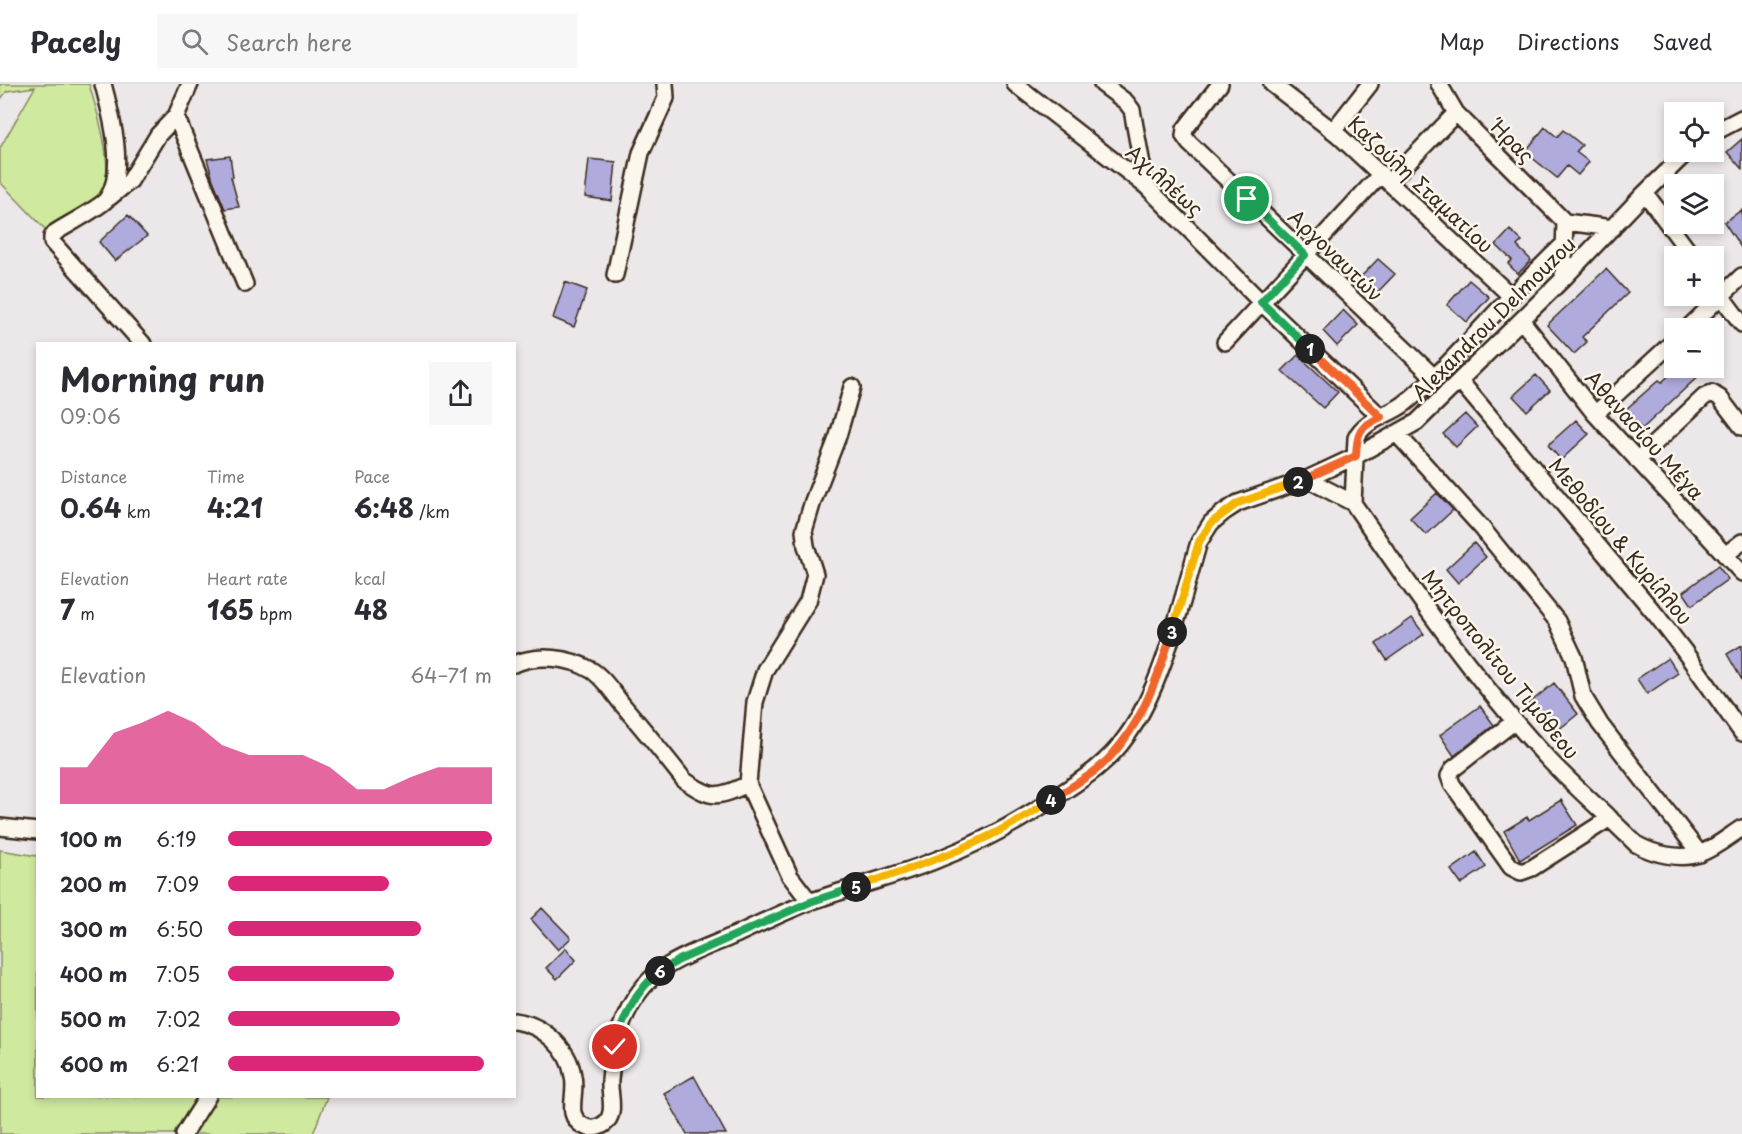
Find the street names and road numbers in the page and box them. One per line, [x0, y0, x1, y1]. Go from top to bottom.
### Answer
street label: Καζούλη Σταματίου [1342, 108, 1500, 260]
street label: Ήρας [1482, 110, 1541, 169]
street label: Αχιλλέως [1120, 137, 1210, 223]
street label: Αργοναυτών [1282, 202, 1390, 308]
street label: Alexandrou Delmouzou [1404, 229, 1582, 407]
street label: Αθανασίου Μέγα [1578, 363, 1712, 507]
street label: Μεθοδίου & Κυρίλλου [1542, 451, 1700, 631]
street label: Μητροπολίτου Τιμόθεου [1415, 563, 1587, 765]

